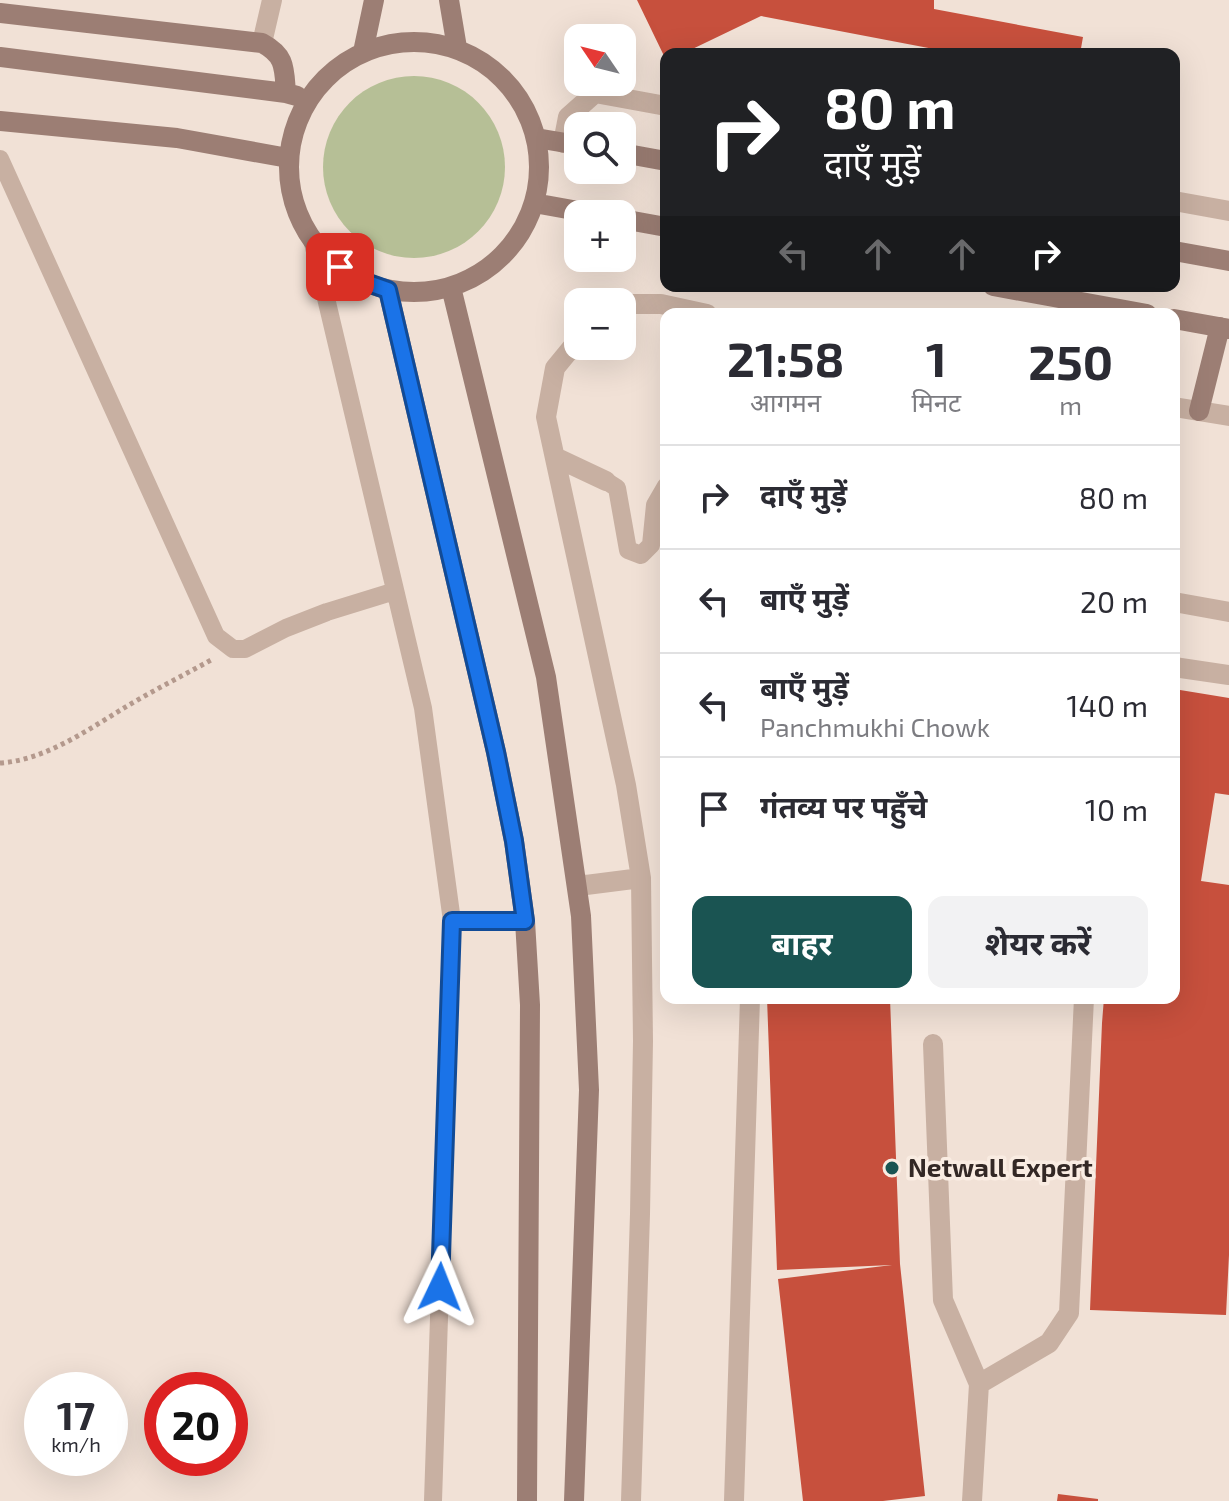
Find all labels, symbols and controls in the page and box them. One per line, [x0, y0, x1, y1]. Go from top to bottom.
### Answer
north arrow [564, 24, 636, 96]
map controls [564, 24, 636, 360]
text: 80 m [824, 73, 956, 140]
icon: right [692, 80, 796, 184]
button: search [564, 112, 636, 184]
text: दाएँ मुड़ें [824, 141, 921, 184]
button: + [564, 200, 636, 272]
icon: left [772, 232, 816, 276]
icon: ahead [856, 232, 900, 276]
icon: ahead [940, 232, 984, 276]
icon: right [1024, 232, 1068, 276]
pin [306, 233, 374, 301]
icon: arrive [318, 245, 362, 289]
button: − [564, 288, 636, 360]
text: 21:58 [727, 329, 844, 387]
text: 1 [926, 329, 947, 387]
text: 250 [1028, 332, 1113, 390]
text: आगमन [750, 386, 821, 417]
text: मिनट [911, 386, 961, 417]
text: m [1059, 389, 1082, 420]
icon: right [692, 475, 736, 519]
text: दाएँ मुड़ें [760, 476, 847, 512]
text: 80 m [1079, 479, 1148, 515]
icon: left [692, 579, 736, 623]
text: बाएँ मुड़ें [760, 580, 849, 616]
text: 20 m [1080, 583, 1148, 619]
text: बाएँ मुड़ें [760, 669, 849, 705]
icon: left [692, 683, 736, 727]
text: 140 m [1067, 687, 1148, 723]
text: Panchmukhi Chowk [760, 711, 990, 742]
icon: arrive [692, 787, 736, 831]
text: गंतव्य पर पहुँचे [760, 788, 927, 824]
text: 10 m [1085, 791, 1148, 827]
button: बाहर [692, 896, 912, 988]
button: शेयर करें [928, 896, 1148, 988]
place label: Netwall Expert [908, 1151, 1093, 1182]
marker: Netwall Expert [883, 1159, 901, 1177]
position arrow [398, 1245, 482, 1329]
speed limit sign: 20 [144, 1372, 248, 1476]
text: 17 [57, 1390, 95, 1438]
text: km/h [51, 1432, 101, 1456]

